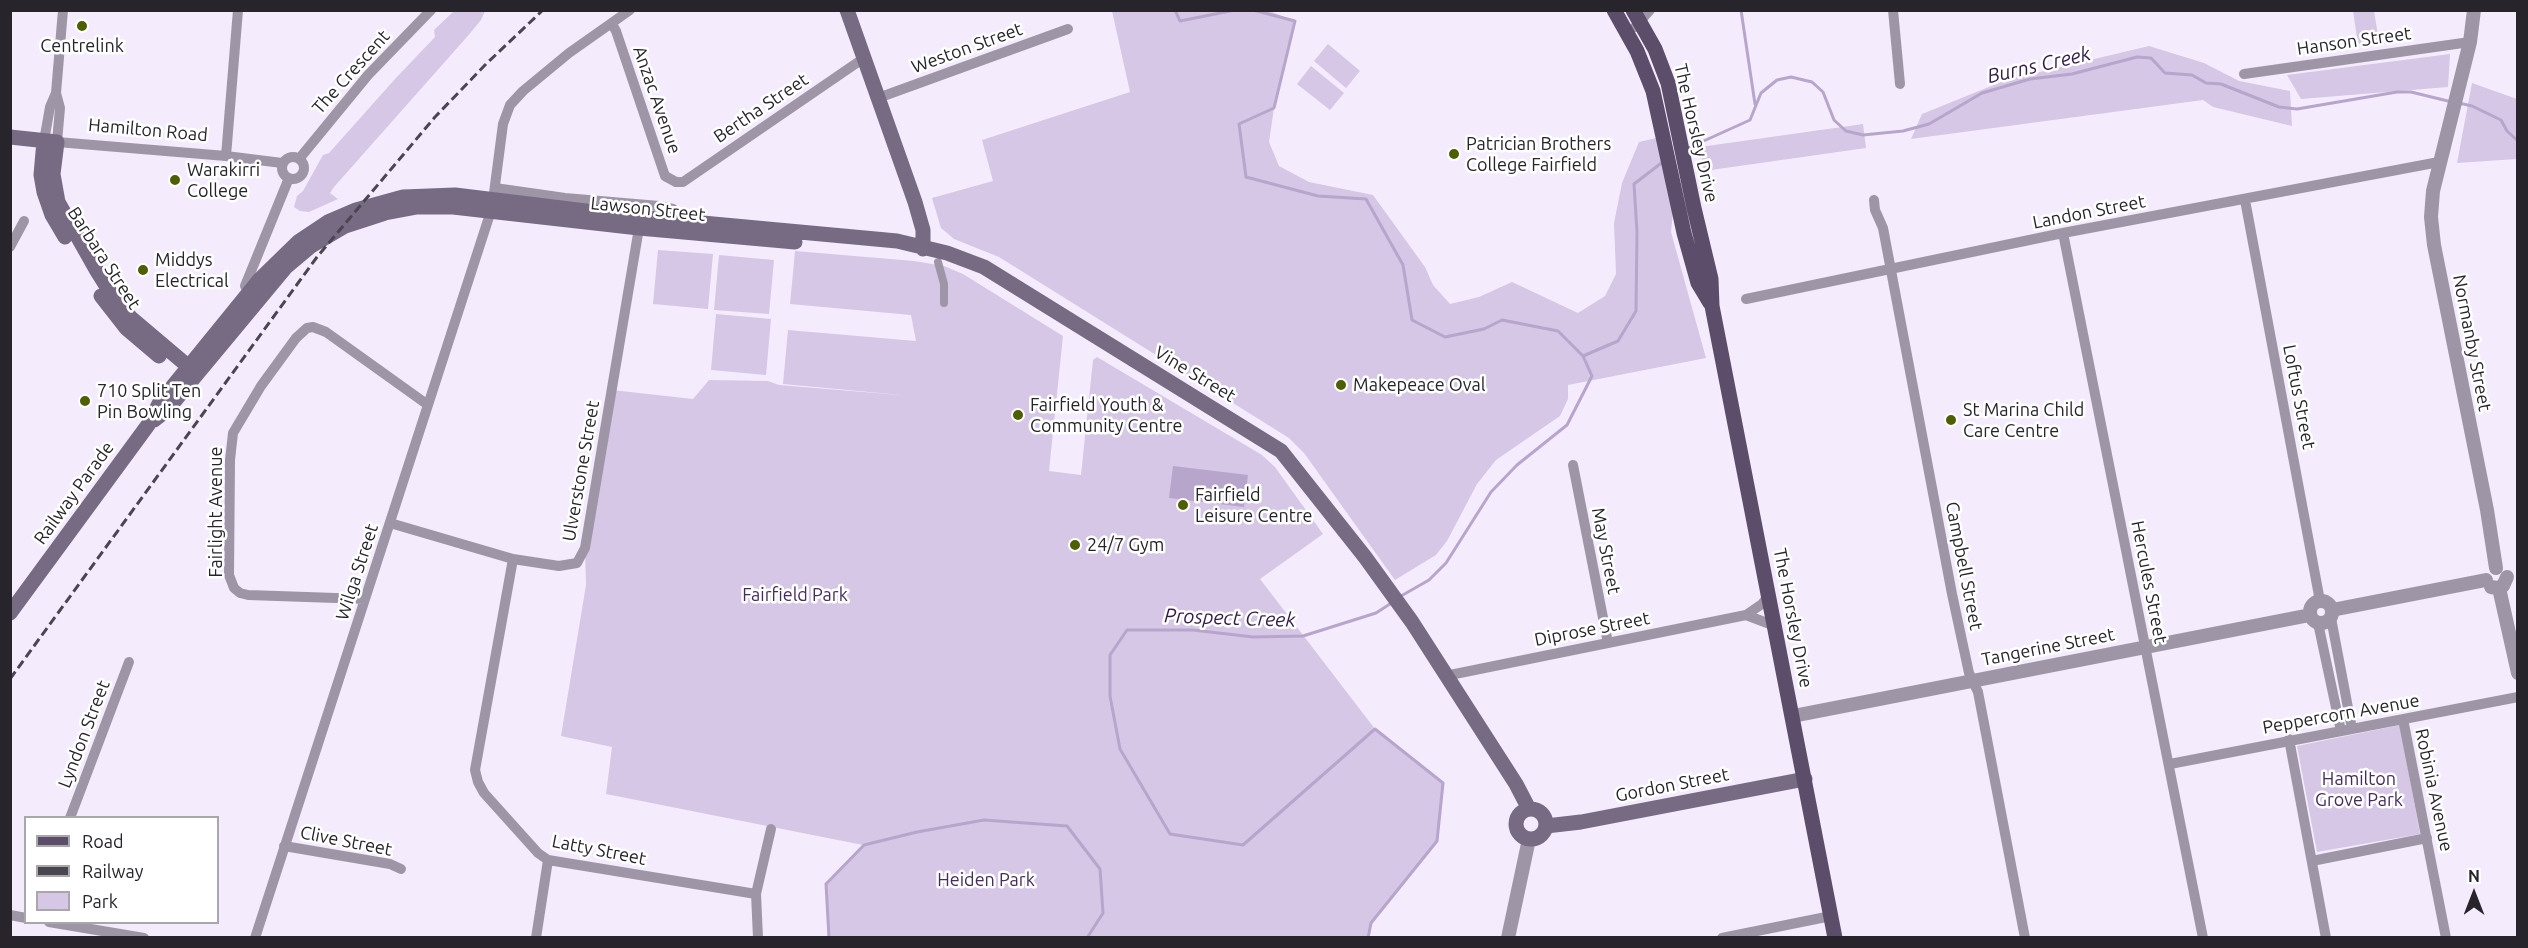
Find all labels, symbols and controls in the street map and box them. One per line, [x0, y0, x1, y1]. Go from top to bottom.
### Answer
street label: Weston Street [909, 18, 1025, 78]
marker: Centrelink [75, 19, 89, 33]
street label: Hanson Street [2296, 22, 2412, 60]
street label: The Crescent [308, 26, 394, 118]
place label: Centrelink [40, 35, 124, 57]
water label: Burns Creek [1985, 41, 2093, 89]
street label: Anzac Avenue [628, 43, 686, 157]
street label: The Horsley Drive [1669, 61, 1723, 205]
street label: Bertha Street [710, 69, 812, 147]
street label: Hamilton Road [87, 114, 209, 146]
place label: Patrician Brothers College Fairfield [1466, 133, 1611, 176]
marker: Patrician Brothers College Fairfield [1447, 147, 1461, 161]
place label: Warakirri College [187, 159, 260, 201]
marker: Warakirri College [168, 173, 182, 187]
street label: Landon Street [2031, 190, 2147, 234]
street label: Lawson Street [589, 192, 707, 226]
street label: Barbara Street [63, 203, 145, 313]
place label: Middys Electrical [155, 249, 229, 292]
marker: Middys Electrical [136, 263, 150, 277]
street label: Normanby Street [2448, 273, 2496, 413]
street label: Vine Street [1150, 341, 1240, 407]
street label: Loftus Street [2278, 343, 2320, 451]
place label: Makepeace Oval [1353, 374, 1485, 396]
marker: Makepeace Oval [1334, 378, 1348, 392]
place label: 710 Split Ten Pin Bowling [97, 380, 201, 422]
marker: 710 Split Ten Pin Bowling [78, 394, 92, 408]
place label: Fairfield Youth & Community Centre [1030, 394, 1182, 436]
street label: Ulverstone Street [558, 399, 604, 543]
place label: St Marina Child Care Centre [1963, 399, 2084, 442]
marker: Fairfield Youth & Community Centre [1011, 408, 1025, 422]
marker: St Marina Child Care Centre [1944, 413, 1958, 427]
street label: Railway Parade [29, 437, 119, 549]
street label: Fairlight Avenue [205, 447, 227, 577]
place label: Fairfield Leisure Centre [1195, 484, 1312, 526]
marker: Fairfield Leisure Centre [1176, 498, 1190, 512]
street label: Campbell Street [1941, 500, 1987, 632]
street label: May Street [1587, 506, 1625, 596]
street label: Hercules Street [2126, 519, 2172, 645]
street label: Wilga Street [331, 521, 383, 623]
place label: 24/7 Gym [1087, 534, 1164, 556]
marker: 24/7 Gym [1068, 538, 1082, 552]
street label: The Horsley Drive [1769, 546, 1817, 690]
park label: Fairfield Park [742, 584, 848, 606]
water label: Prospect Creek [1164, 604, 1296, 632]
street label: Diprose Street [1532, 607, 1652, 651]
street label: Tangerine Street [1980, 624, 2116, 670]
street label: Lyndon Street [54, 677, 114, 791]
street label: Peppercorn Avenue [2261, 690, 2421, 738]
street label: Robinia Avenue [2410, 726, 2458, 854]
street label: Gordon Street [1614, 763, 1730, 807]
park label: Hamilton Grove Park [2315, 768, 2403, 810]
legend [24, 816, 219, 924]
street label: Clive Street [298, 822, 394, 860]
street label: Latty Street [550, 830, 648, 870]
text: Road [82, 831, 124, 851]
text: Railway [82, 861, 143, 881]
north arrow [2444, 864, 2504, 924]
text: N [2468, 867, 2480, 885]
park label: Heiden Park [937, 869, 1035, 891]
text: Park [82, 891, 118, 911]

